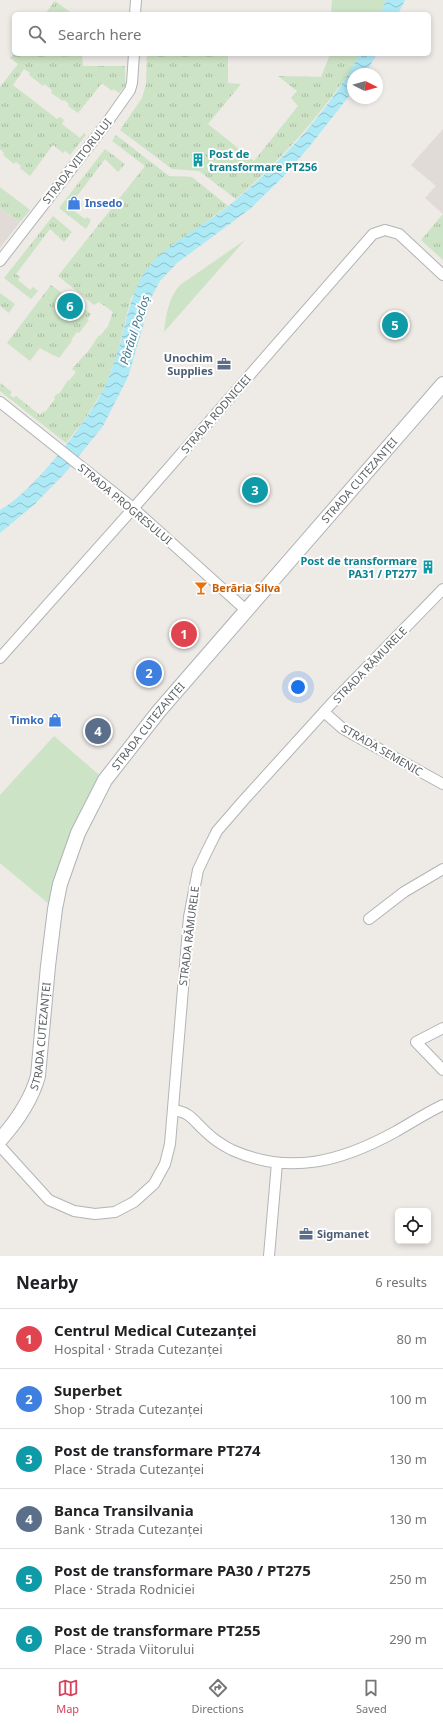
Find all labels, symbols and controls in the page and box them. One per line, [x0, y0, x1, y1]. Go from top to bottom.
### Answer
search box [12, 12, 431, 56]
icon: search [26, 23, 48, 45]
text: Search here [58, 24, 141, 44]
north arrow [347, 68, 383, 104]
street label: STRADA VIITORULUI [39, 115, 115, 207]
place label: Post de transformare PT256 [209, 146, 317, 174]
building icon: Post de transformare PT256 [190, 152, 206, 168]
shop icon: Insedo [66, 195, 82, 211]
place label: Insedo [85, 195, 122, 210]
pin: 6 [57, 291, 83, 321]
water label: Pârâul Pocloș [115, 293, 154, 367]
pin: 5 [382, 310, 408, 340]
place label: Unochim Supplies [164, 350, 213, 378]
office icon: Unochim Supplies [216, 356, 232, 372]
street label: STRADA RODNICIEI [177, 371, 254, 456]
street label: STRADA CUTEZANȚEI [318, 434, 400, 526]
street label: STRADA PROGRESULUI [75, 460, 176, 548]
pin: 3 [242, 475, 268, 505]
place label: Post de transformare PA31 / PT277 [300, 553, 417, 581]
building icon: Post de transformare PA31 / PT277 [420, 559, 436, 575]
bar icon: Berăria Silva [193, 580, 209, 596]
place label: Berăria Silva [212, 580, 280, 595]
pin: 1 [171, 619, 197, 649]
street label: STRADA RĂMURELE [329, 623, 410, 706]
pin: 2 [136, 658, 162, 688]
your location [288, 677, 308, 697]
street label: STRADA CUTEZANȚEI [108, 679, 188, 773]
place label: Timko [10, 712, 44, 727]
shop icon: Timko [47, 712, 63, 728]
pin: 4 [85, 716, 111, 746]
street label: STRADA SEMENIC [339, 720, 425, 779]
street label: STRADA RĂMURELE [175, 885, 202, 987]
street label: STRADA CUTEZANȚEI [26, 981, 54, 1092]
map controls [395, 1208, 431, 1244]
button: locate [395, 1208, 431, 1244]
office icon: Sigmanet [298, 1226, 314, 1242]
place label: Sigmanet [317, 1226, 369, 1241]
text: Nearby [16, 1271, 78, 1294]
text: 6 results [375, 1273, 427, 1291]
text: Centrul Medical Cutezanței [54, 1320, 257, 1340]
text: 1 [25, 1330, 33, 1348]
text: 80 m [397, 1330, 427, 1348]
text: Hospital · Strada Cutezanței [54, 1340, 223, 1358]
text: Superbet [54, 1380, 122, 1400]
text: 2 [25, 1390, 33, 1408]
text: 100 m [389, 1390, 427, 1408]
text: Shop · Strada Cutezanței [54, 1400, 203, 1418]
text: Post de transformare PT274 [54, 1440, 261, 1460]
text: 3 [25, 1450, 33, 1468]
text: 130 m [389, 1450, 427, 1468]
text: Place · Strada Cutezanței [54, 1460, 204, 1478]
text: Banca Transilvania [54, 1500, 194, 1520]
text: 4 [25, 1510, 33, 1528]
text: 130 m [389, 1510, 427, 1528]
text: Bank · Strada Cutezanței [54, 1520, 203, 1538]
text: Post de transformare PA30 / PT275 [54, 1560, 311, 1580]
text: 5 [25, 1570, 33, 1588]
text: 250 m [389, 1570, 427, 1588]
text: Place · Strada Rodniciei [54, 1580, 195, 1598]
text: Post de transformare PT255 [54, 1620, 261, 1640]
text: 6 [25, 1630, 33, 1648]
text: 290 m [389, 1630, 427, 1648]
text: Place · Strada Viitorului [54, 1640, 194, 1658]
tab: Map [56, 1677, 79, 1716]
tab: Directions [191, 1677, 244, 1716]
tab: Saved [356, 1677, 387, 1716]

